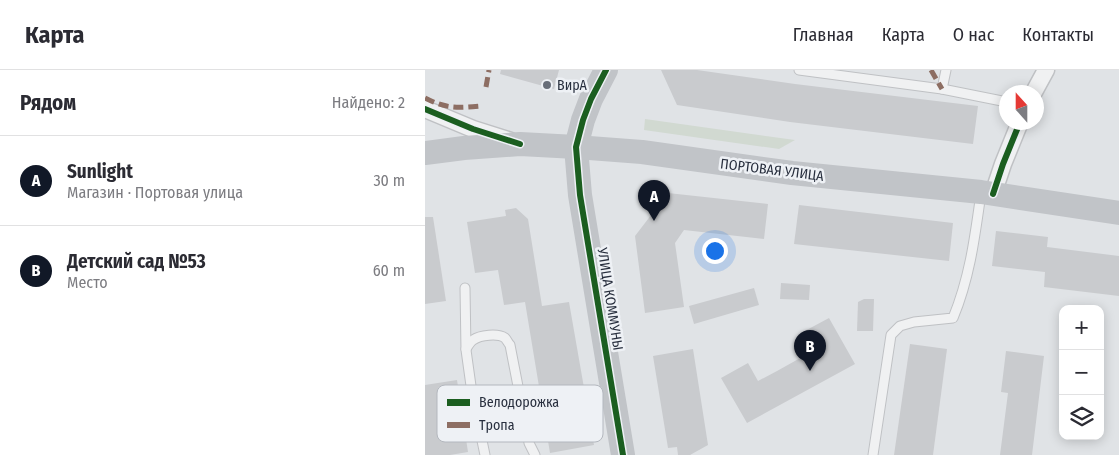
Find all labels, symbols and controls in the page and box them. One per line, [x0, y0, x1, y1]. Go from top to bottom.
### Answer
text: Карта [25, 21, 84, 49]
text: Главная [793, 24, 854, 46]
text: Карта [882, 24, 925, 46]
text: О нас [953, 24, 994, 46]
text: Контакты [1022, 24, 1094, 46]
place label: ВирА [557, 77, 588, 94]
marker: ВирА [541, 79, 553, 91]
north arrow [999, 85, 1044, 130]
text: Рядом [20, 90, 76, 116]
text: Найдено: 2 [332, 93, 405, 112]
street label: ПОРТОВАЯ УЛИЦА [719, 155, 825, 185]
text: Sunlight [67, 160, 133, 183]
text: A [32, 171, 40, 190]
text: 30 m [373, 171, 405, 190]
pin: A [638, 180, 670, 221]
text: Магазин · Портовая улица [67, 183, 243, 202]
your location [702, 238, 728, 264]
street label: УЛИЦА КОММУНЫ [593, 245, 627, 352]
text: Детский сад №53 [67, 250, 206, 273]
text: B [32, 261, 40, 280]
text: 60 m [373, 261, 405, 280]
text: Место [67, 273, 108, 292]
map controls [1059, 305, 1104, 440]
button: + [1059, 305, 1104, 350]
pin: B [794, 330, 826, 371]
button: − [1059, 350, 1104, 395]
legend [437, 385, 603, 442]
text: Велодорожка [479, 394, 559, 411]
button: layers [1059, 395, 1104, 440]
text: Тропа [479, 417, 515, 434]

